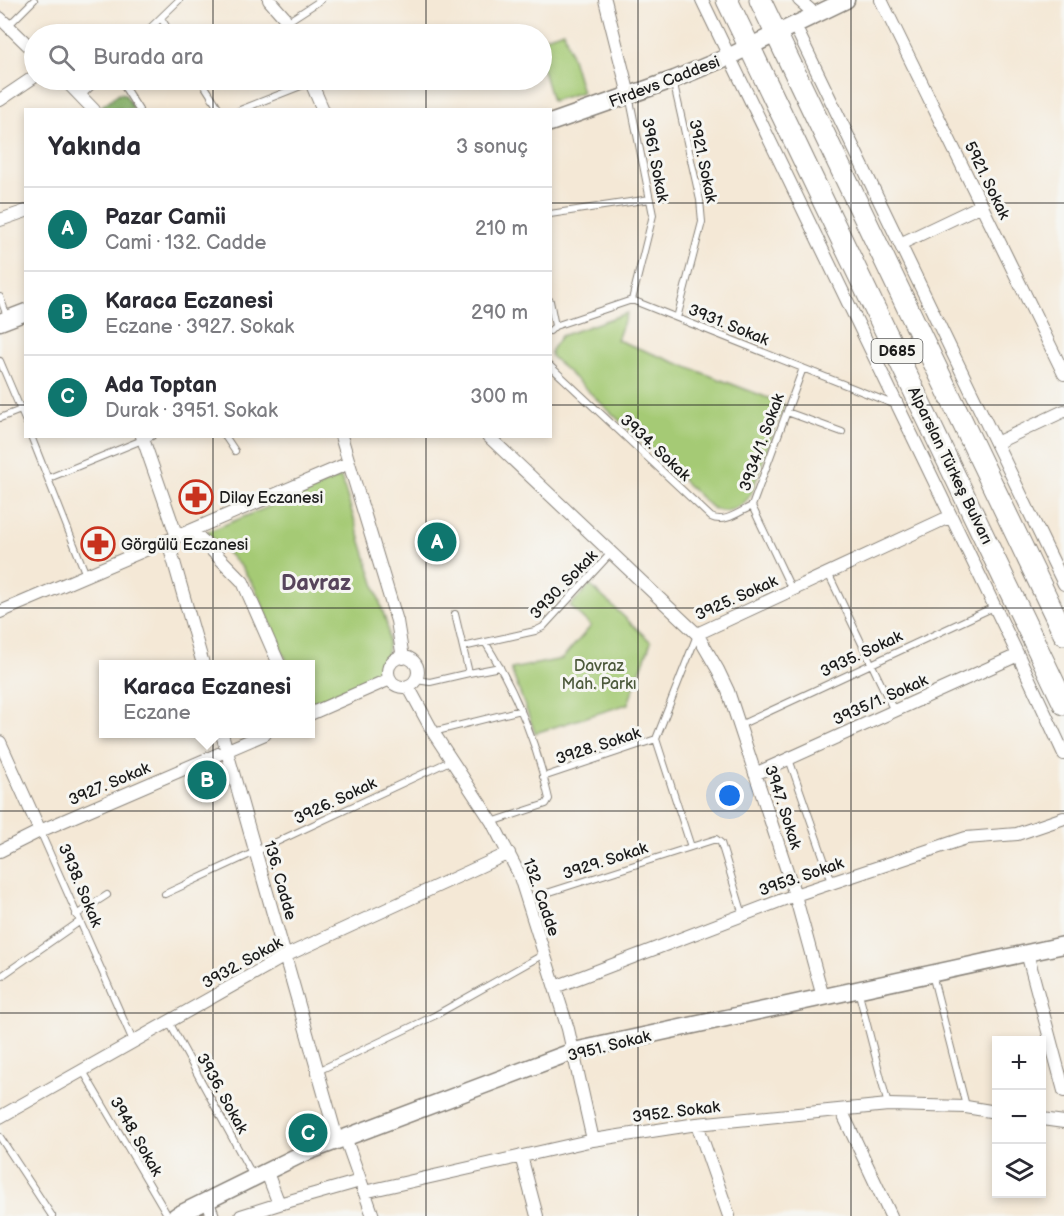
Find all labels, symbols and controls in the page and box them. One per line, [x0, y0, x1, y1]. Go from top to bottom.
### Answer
search box [24, 24, 552, 90]
icon: search [45, 41, 78, 74]
text: Burada ara [93, 44, 204, 71]
street label: Firdevs Caddesi [606, 52, 723, 112]
street label: 3961. Sokak [637, 117, 672, 204]
street label: 3921. Sokak [684, 118, 721, 205]
text: Yakında [48, 132, 141, 163]
text: 3 sonuç [456, 135, 528, 159]
street label: 5921. Sokak [960, 139, 1014, 223]
text: Pazar Camii [105, 204, 226, 231]
text: A [61, 217, 74, 241]
text: 210 m [475, 217, 528, 241]
text: Cami · 132. Cadde [105, 231, 266, 255]
text: Karaca Eczanesi [105, 288, 273, 315]
text: B [60, 301, 75, 325]
text: 290 m [471, 301, 528, 325]
street label: 3931. Sokak [685, 301, 772, 350]
text: Eczane · 3927. Sokak [105, 315, 294, 339]
road number: D685 [872, 339, 922, 363]
text: Ada Toptan [105, 372, 217, 399]
street label: Alparslan Türkeş Bulvarı [903, 384, 996, 547]
text: C [60, 385, 75, 409]
text: 300 m [470, 385, 528, 409]
street label: 3934/1. Sokak [736, 391, 789, 494]
text: Durak · 3951. Sokak [105, 399, 278, 423]
street label: 3934. Sokak [616, 411, 694, 486]
pharmacy icon: Dilay Eczanesi [178, 479, 214, 515]
place label: Dilay Eczanesi [219, 489, 323, 508]
pin: A [418, 520, 456, 564]
pharmacy icon: Görgülü Eczanesi [80, 526, 116, 562]
place label: Görgülü Eczanesi [121, 536, 249, 555]
street label: 3930. Sokak [526, 546, 602, 624]
district label: Davraz [281, 570, 351, 597]
street label: 3925. Sokak [693, 572, 781, 625]
street label: 3935. Sokak [818, 627, 906, 682]
park label: Davraz Mah. Parkı [561, 657, 637, 694]
popup [99, 660, 315, 738]
street label: 3935/1. Sokak [830, 671, 931, 730]
text: Karaca Eczanesi [123, 674, 291, 701]
text: Eczane [123, 701, 191, 725]
street label: 3928. Sokak [554, 724, 643, 769]
pin: B [188, 758, 226, 802]
street label: 3927. Sokak [66, 759, 153, 810]
street label: 3947. Sokak [760, 763, 805, 852]
street label: 3926. Sokak [291, 774, 380, 829]
your location [715, 781, 744, 810]
street label: 136. Cadde [259, 839, 300, 923]
street label: 3929. Sokak [561, 839, 650, 884]
street label: 3938. Sokak [54, 841, 106, 930]
street label: 3953. Sokak [757, 854, 847, 901]
street label: 132. Cadde [518, 856, 563, 939]
street label: 3932. Sokak [199, 933, 286, 993]
street label: 3951. Sokak [566, 1027, 653, 1066]
map controls [992, 1036, 1046, 1198]
button: + [992, 1036, 1046, 1090]
street label: 3936. Sokak [192, 1050, 252, 1137]
button: − [992, 1090, 1046, 1144]
street label: 3948. Sokak [105, 1094, 166, 1180]
street label: 3952. Sokak [631, 1098, 721, 1127]
pin: C [288, 1110, 328, 1156]
button: layers [992, 1144, 1046, 1198]

